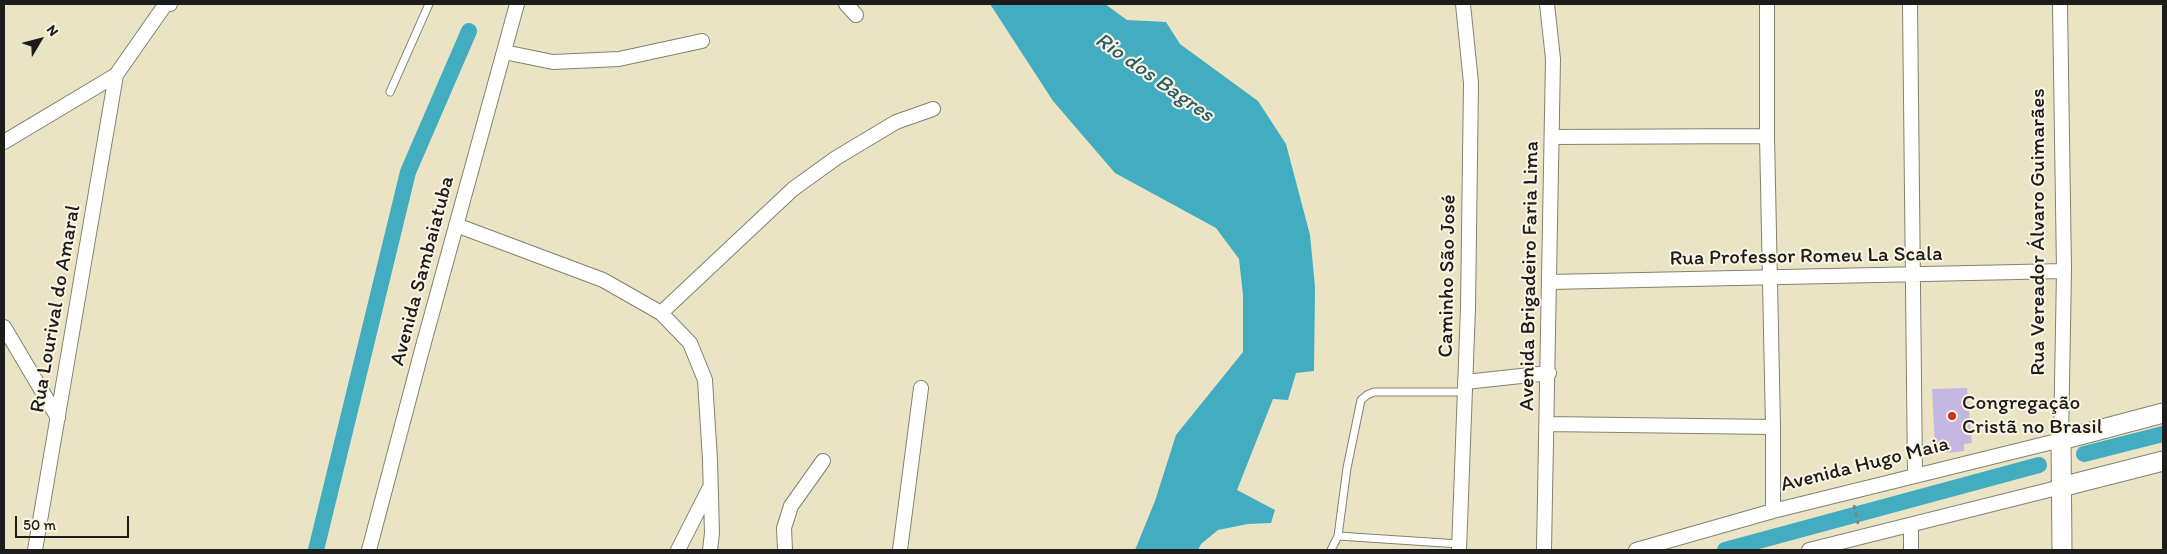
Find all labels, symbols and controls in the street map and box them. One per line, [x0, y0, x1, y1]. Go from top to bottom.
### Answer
north arrow [15, 15, 65, 65]
text: N [43, 22, 62, 40]
water label: Rio dos Bagres [1090, 27, 1218, 129]
street label: Rua Vereador Álvaro Guimarães [2026, 88, 2052, 376]
street label: Avenida Brigadeiro Faria Lima [1515, 141, 1545, 411]
street label: Avenida Sambaiatuba [386, 173, 460, 369]
street label: Caminho São José [1434, 194, 1462, 358]
street label: Rua Lourival do Amaral [25, 203, 87, 415]
street label: Rua Professor Romeu La Scala [1669, 242, 1943, 272]
place label: Congregação Cristã no Brasil [1962, 391, 2103, 441]
marker: Congregação Cristã no Brasil [1946, 410, 1958, 422]
street label: Avenida Hugo Maia [1778, 432, 1952, 498]
scale bar [18, 506, 131, 538]
text: 50 m [23, 516, 56, 534]

